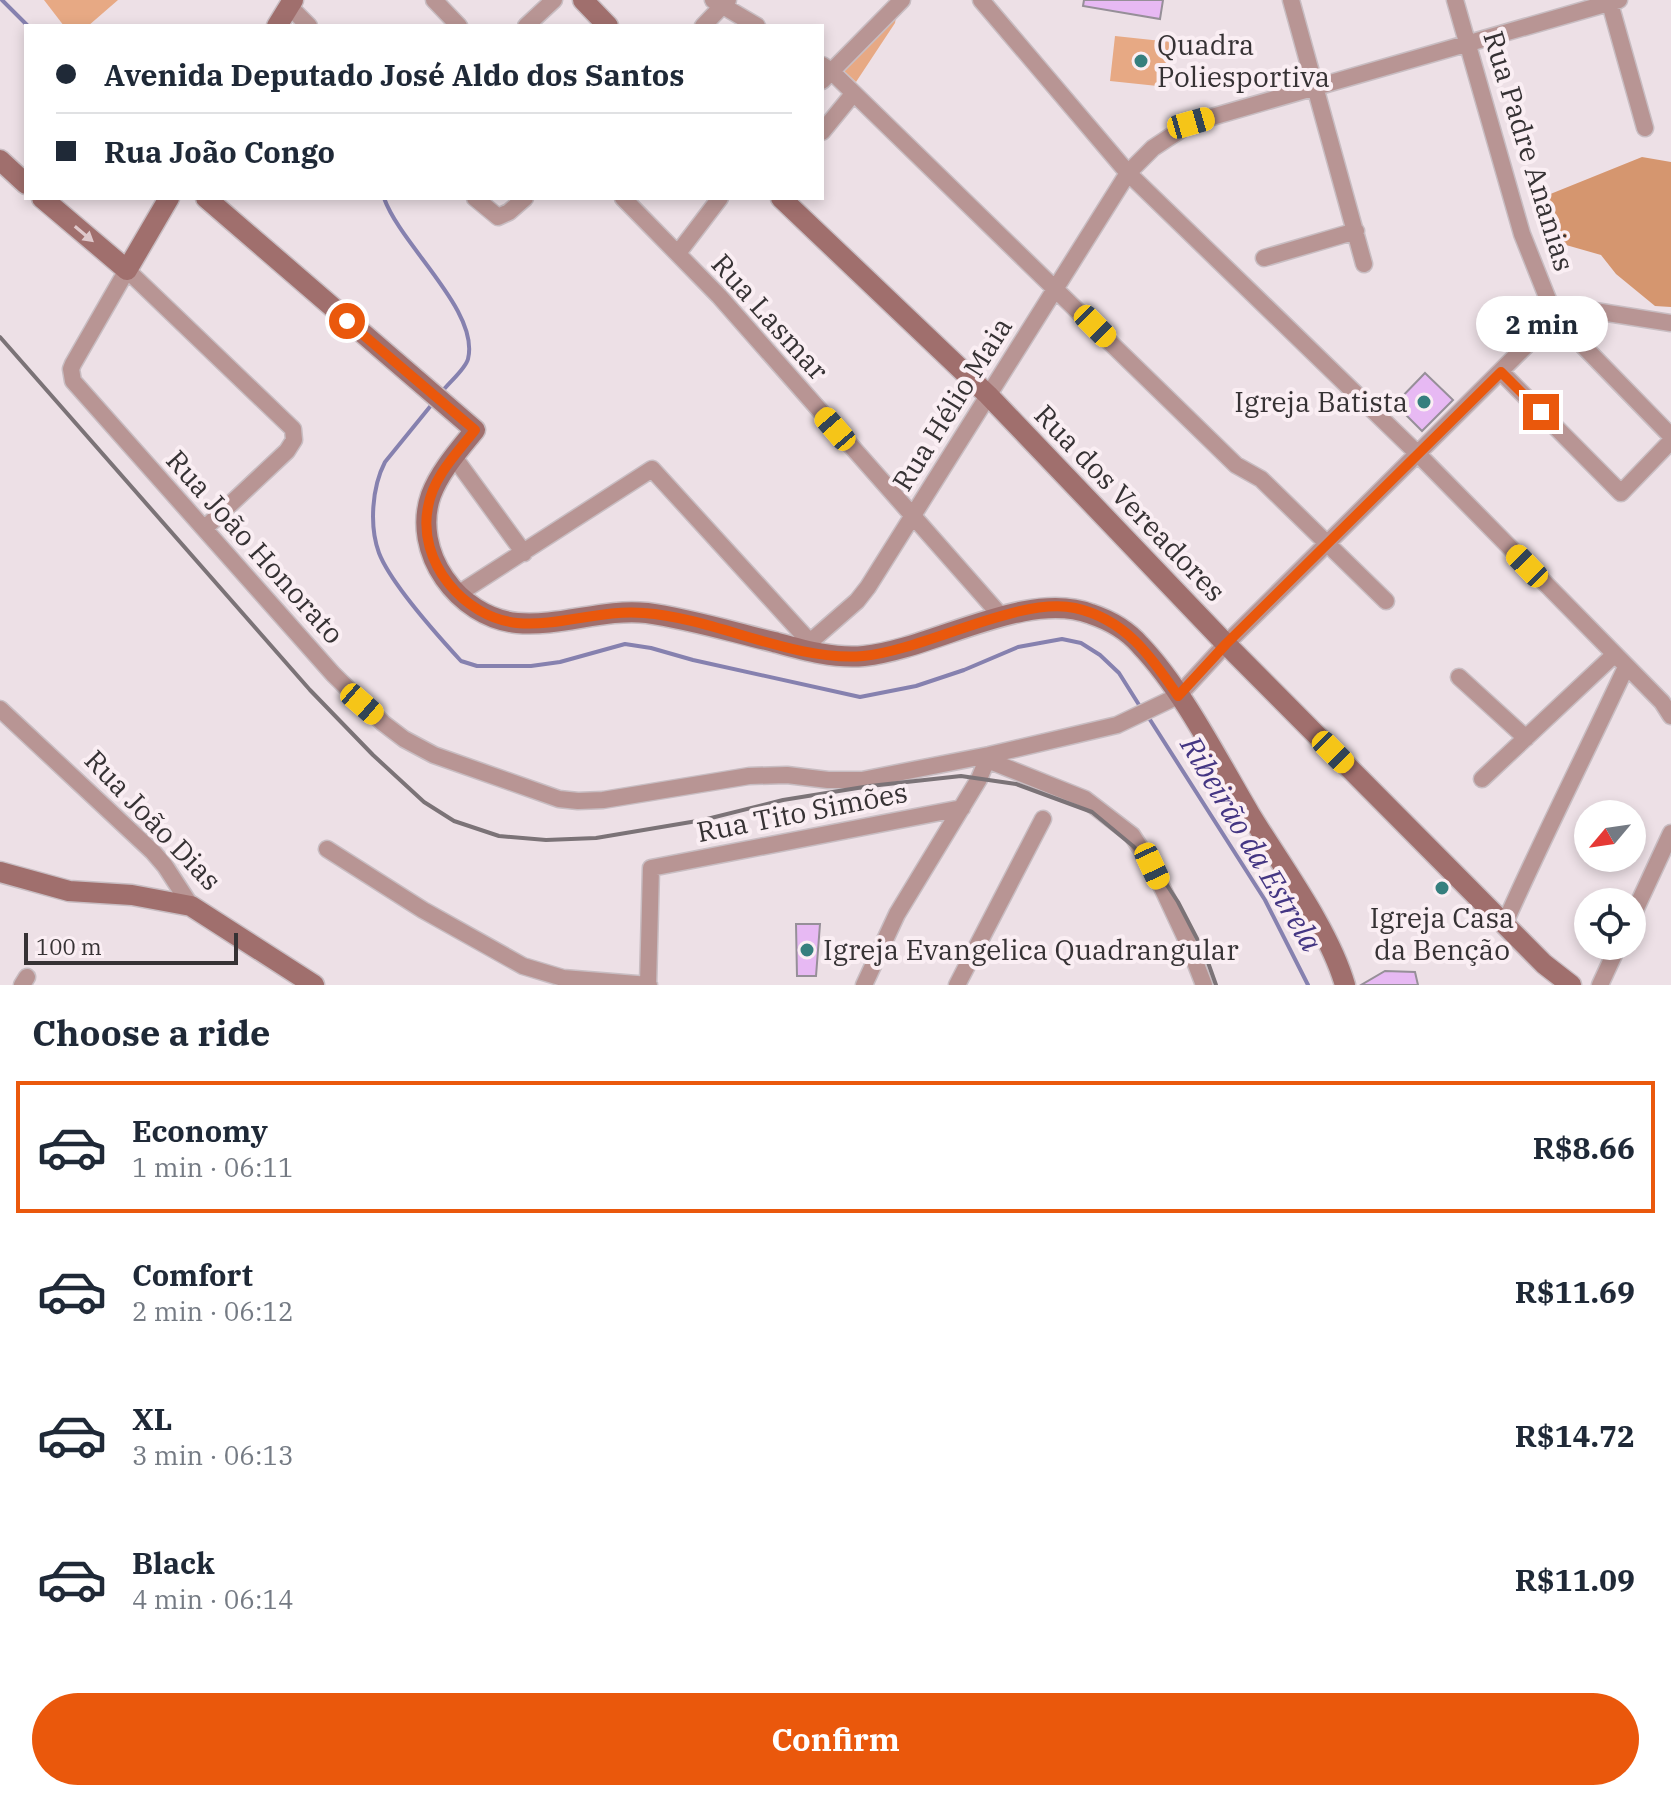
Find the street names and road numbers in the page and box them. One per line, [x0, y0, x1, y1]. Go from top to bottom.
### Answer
street label: Rua Padre Ananias [1475, 26, 1584, 275]
street label: Rua Lasmar [704, 246, 837, 388]
street label: Rua Hélio Maia [883, 310, 1020, 498]
street label: Rua dos Vereadores [1027, 396, 1234, 609]
street label: Rua João Honorato [158, 442, 352, 651]
street label: Rua João Dias [77, 742, 230, 898]
street label: Rua Tito Simões [693, 773, 910, 850]

